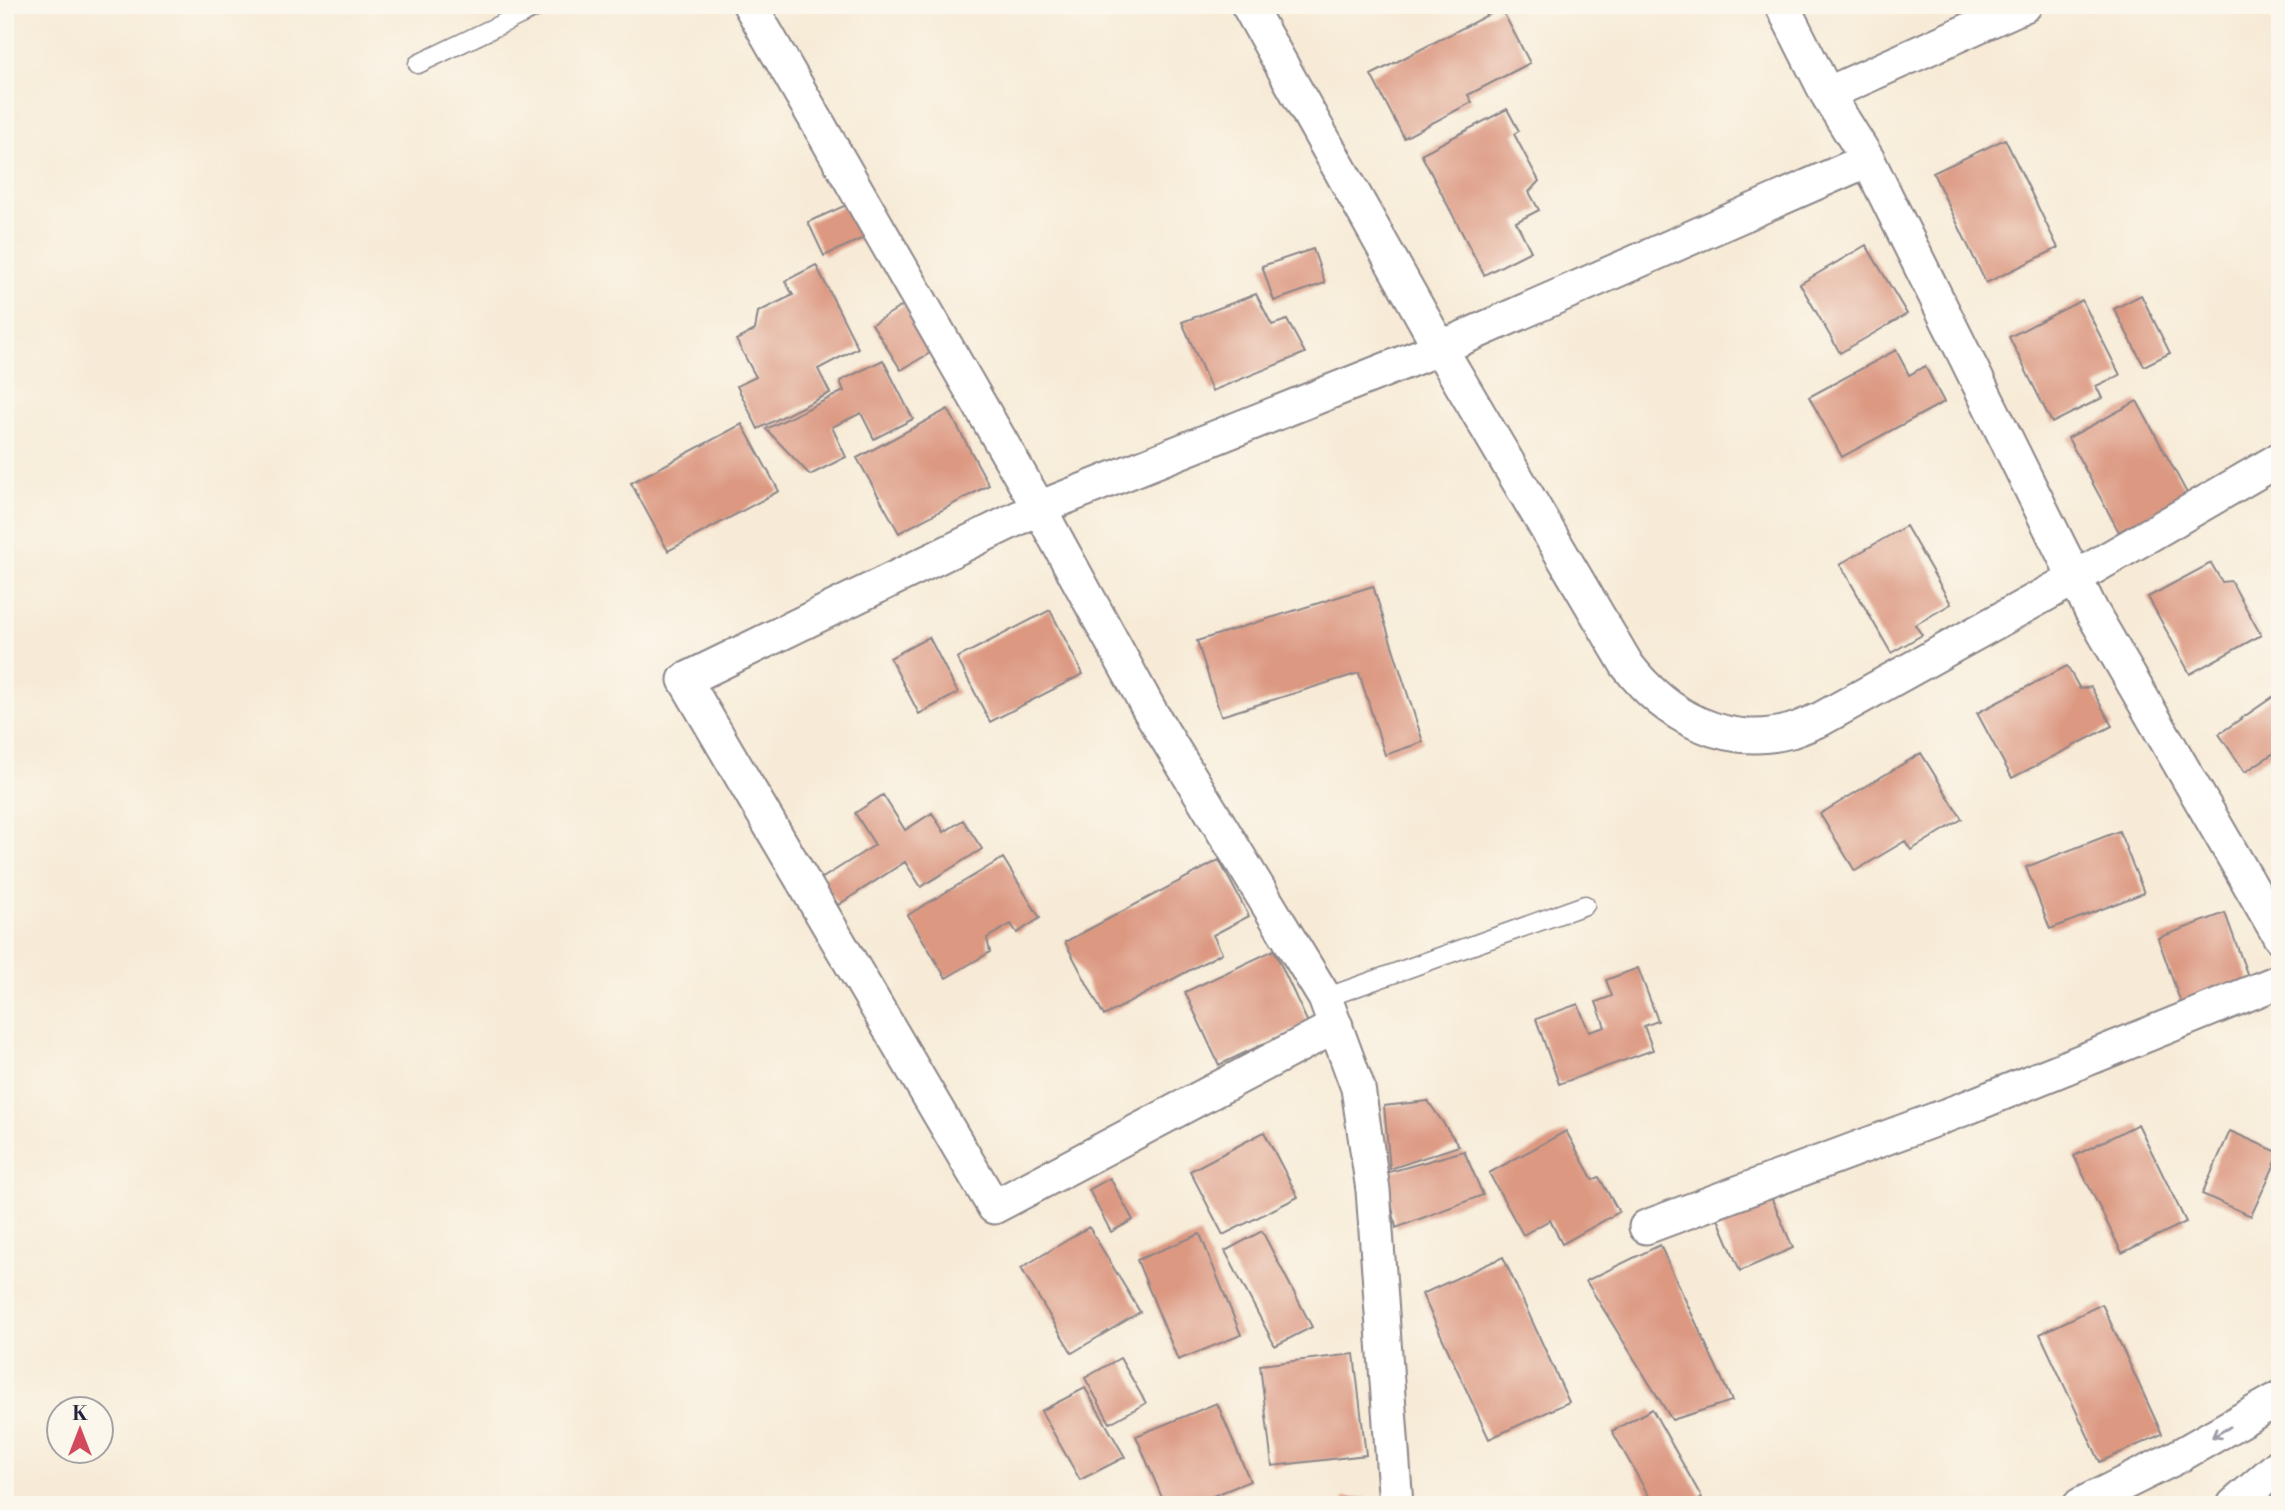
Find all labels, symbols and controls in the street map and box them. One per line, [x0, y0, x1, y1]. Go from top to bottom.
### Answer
north arrow [46, 1394, 116, 1464]
text: K [72, 1402, 88, 1426]
one-way arrow [2211, 1425, 2231, 1439]

